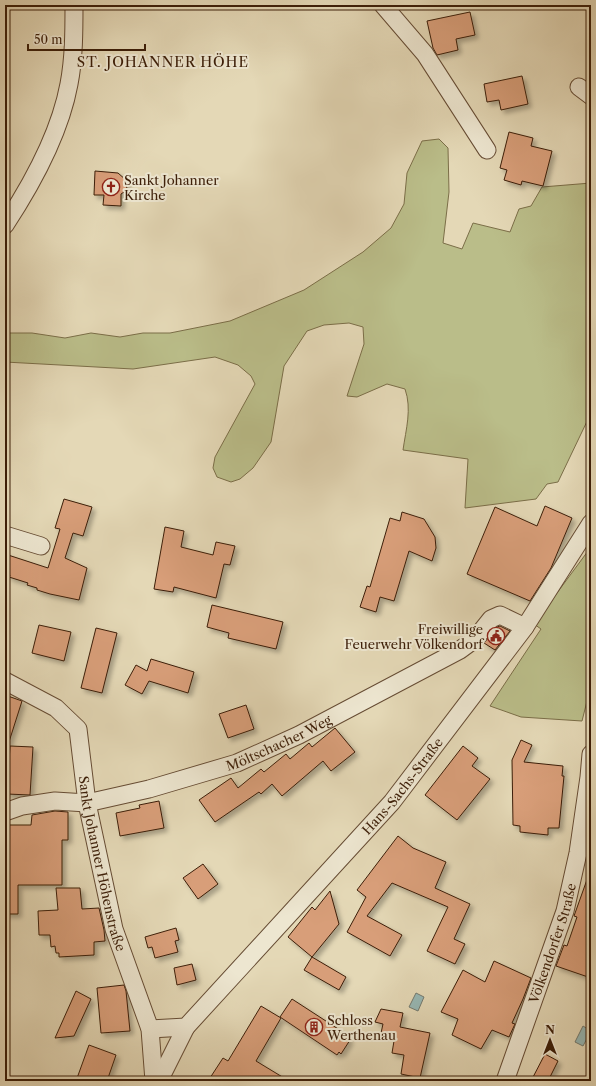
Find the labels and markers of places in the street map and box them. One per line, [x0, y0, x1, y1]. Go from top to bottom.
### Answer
place label: Sankt Johanner Kirche [124, 172, 219, 203]
church icon: Sankt Johanner Kirche [101, 177, 121, 197]
place label: Freiwillige Feuerwehr Völkendorf [345, 621, 484, 652]
public building icon: Freiwillige Feuerwehr Völkendorf [486, 626, 506, 646]
place label: Schloss Werthenau [326, 1012, 396, 1043]
building icon: Schloss Werthenau [304, 1017, 324, 1037]

